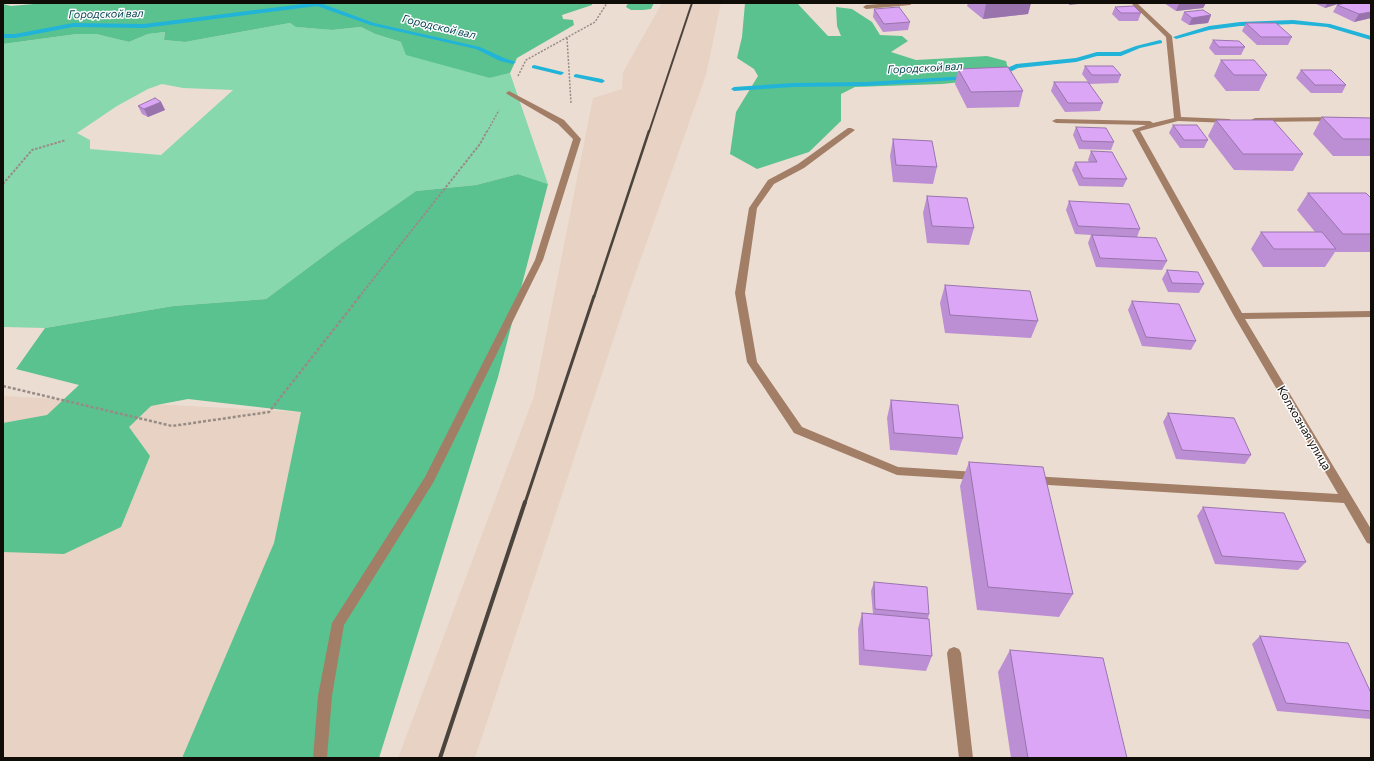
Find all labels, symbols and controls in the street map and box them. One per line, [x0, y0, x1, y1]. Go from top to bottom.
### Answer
water label: Городской вал [68, 7, 144, 21]
water label: Городской вал [401, 12, 477, 42]
water label: Городской вал [887, 59, 963, 77]
street label: Колхозная улица [1274, 383, 1334, 473]

